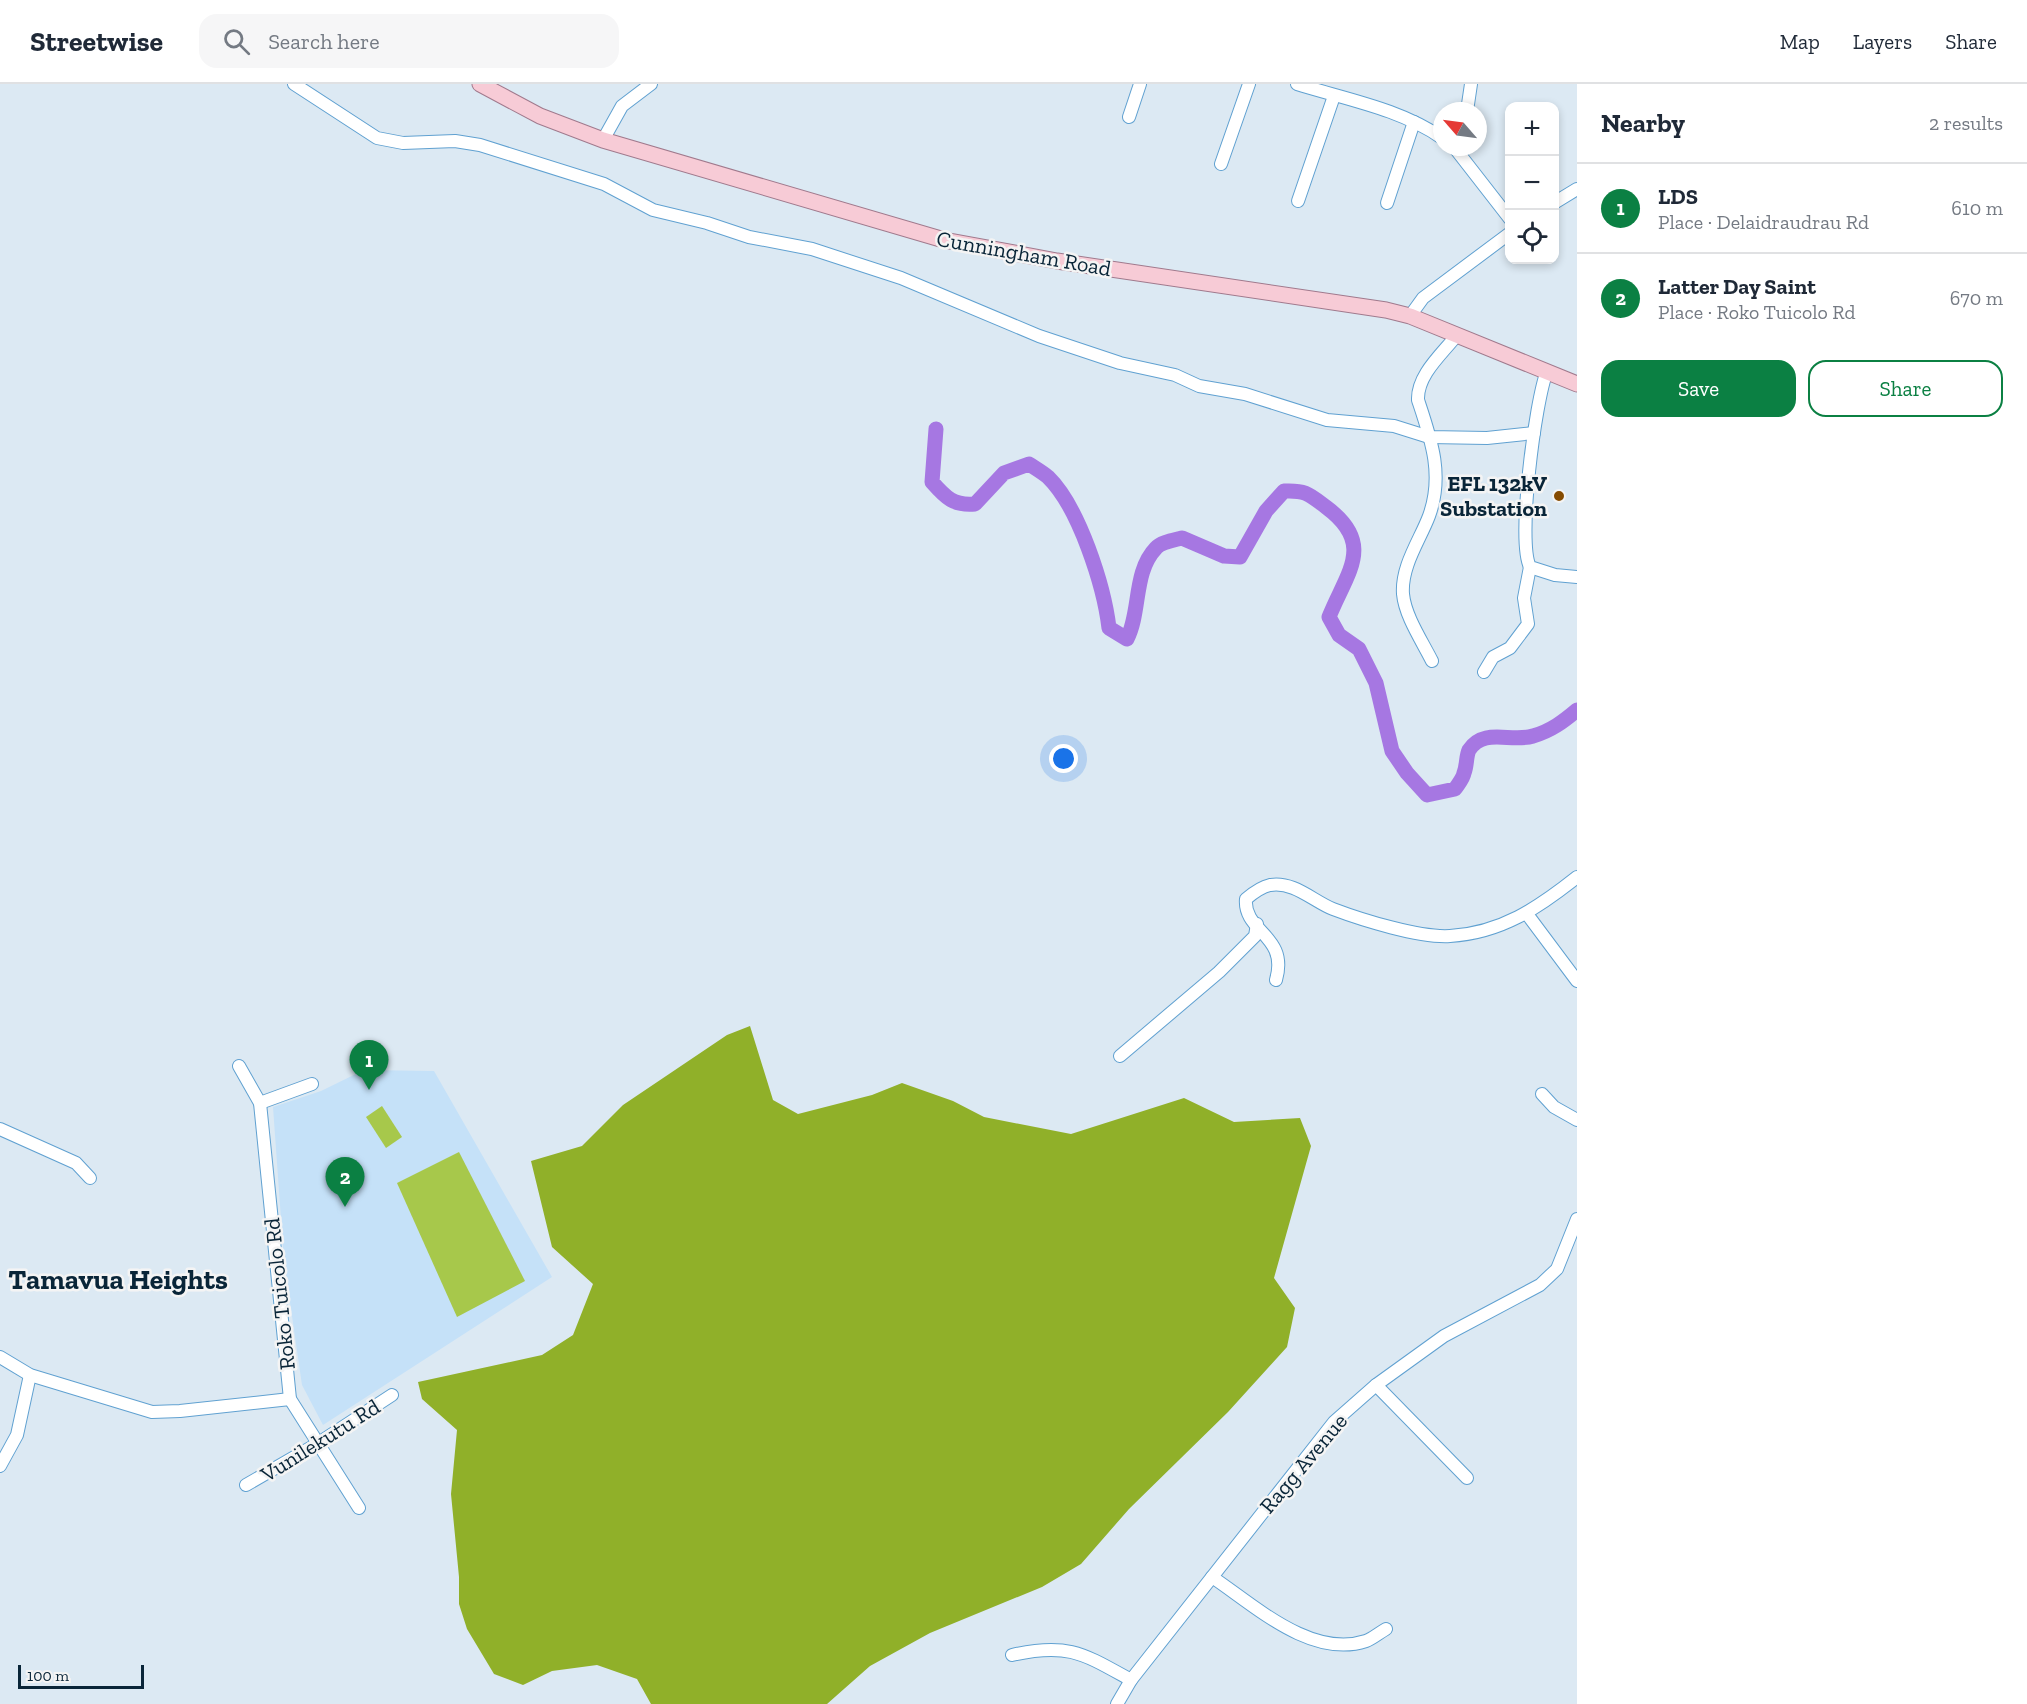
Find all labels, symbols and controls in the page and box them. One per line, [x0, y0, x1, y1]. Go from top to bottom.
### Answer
search box [199, 14, 619, 68]
text: Streetwise [30, 25, 163, 58]
icon: search [220, 25, 253, 58]
text: Search here [268, 28, 380, 55]
text: Map [1780, 29, 1820, 54]
text: Layers [1853, 29, 1912, 54]
text: Share [1945, 29, 1997, 54]
north arrow [1433, 102, 1487, 156]
map controls [1505, 102, 1559, 264]
button: + [1505, 102, 1559, 156]
text: Nearby [1601, 107, 1685, 139]
text: 2 results [1929, 111, 2003, 135]
button: − [1505, 156, 1559, 210]
text: LDS [1658, 183, 1698, 210]
text: 1 [1616, 196, 1625, 220]
text: 610 m [1951, 196, 2003, 220]
button: locate [1505, 210, 1559, 264]
text: Place · Delaidraudrau Rd [1658, 210, 1869, 234]
street label: Cunningham Road [934, 225, 1113, 282]
text: Latter Day Saint [1658, 273, 1816, 300]
text: 2 [1615, 286, 1626, 310]
text: 670 m [1950, 286, 2003, 310]
text: Place · Roko Tuicolo Rd [1658, 300, 1855, 324]
button: Save [1601, 360, 1796, 417]
button: Share [1808, 360, 2003, 417]
place label: EFL 132kV Substation [1440, 470, 1547, 522]
marker: EFL 132kV Substation [1552, 489, 1566, 503]
your location [1049, 744, 1078, 773]
pin: 1 [350, 1040, 388, 1090]
pin: 2 [326, 1158, 364, 1207]
street label: Roko Tuicolo Rd [258, 1217, 301, 1371]
district label: Tamavua Heights [8, 1263, 228, 1296]
street label: Vunilekutu Rd [255, 1393, 385, 1488]
street label: Ragg Avenue [1254, 1408, 1353, 1519]
scale bar [18, 1662, 144, 1690]
text: 100 m [27, 1666, 69, 1685]

